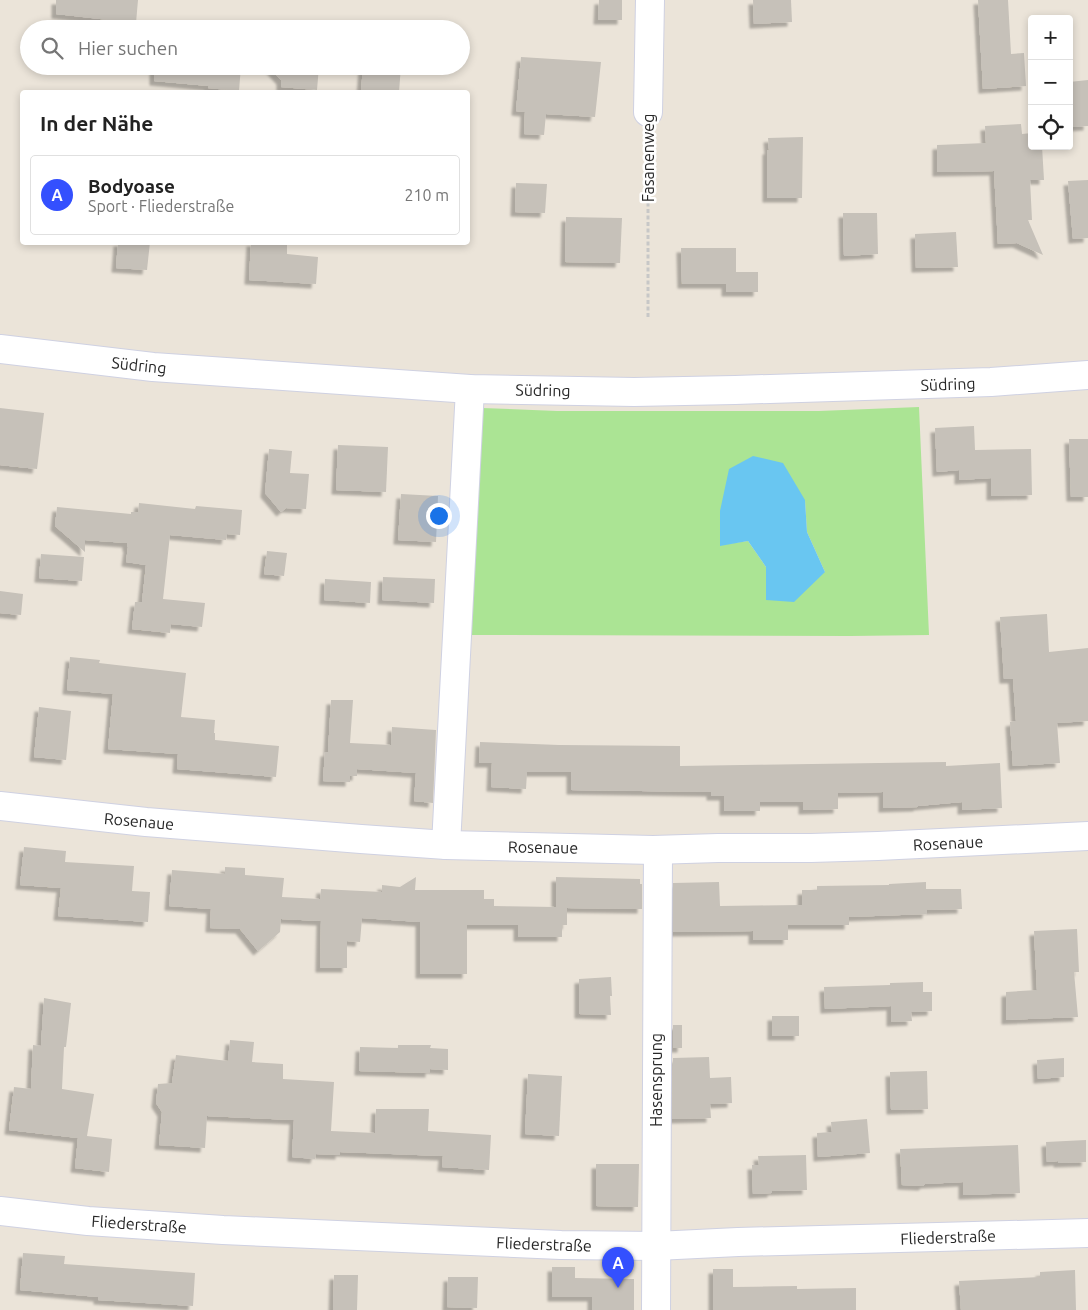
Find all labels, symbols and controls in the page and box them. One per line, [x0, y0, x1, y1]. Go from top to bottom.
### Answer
map controls [1028, 15, 1073, 150]
button: + [1028, 15, 1073, 60]
search box [20, 20, 470, 75]
icon: search [38, 34, 66, 62]
text: Hier suchen [78, 37, 178, 59]
button: − [1028, 60, 1073, 105]
button: locate [1028, 105, 1073, 150]
text: In der Nähe [40, 111, 153, 135]
street label: Fasanenweg [639, 114, 657, 202]
text: Bodyoase [88, 175, 175, 197]
text: A [51, 186, 63, 204]
text: 210 m [404, 186, 449, 204]
text: Sport · Fliederstraße [88, 197, 234, 215]
street label: Südring [111, 353, 167, 377]
street label: Südring [920, 374, 976, 394]
street label: Südring [515, 381, 571, 399]
your location [426, 503, 452, 529]
street label: Rosenaue [103, 809, 175, 833]
street label: Rosenaue [912, 832, 984, 854]
street label: Rosenaue [508, 837, 578, 857]
street label: Hasensprung [647, 1033, 665, 1127]
street label: Fliederstraße [91, 1212, 187, 1236]
street label: Fliederstraße [900, 1226, 996, 1248]
street label: Fliederstraße [496, 1233, 592, 1255]
pin: A [602, 1247, 634, 1288]

